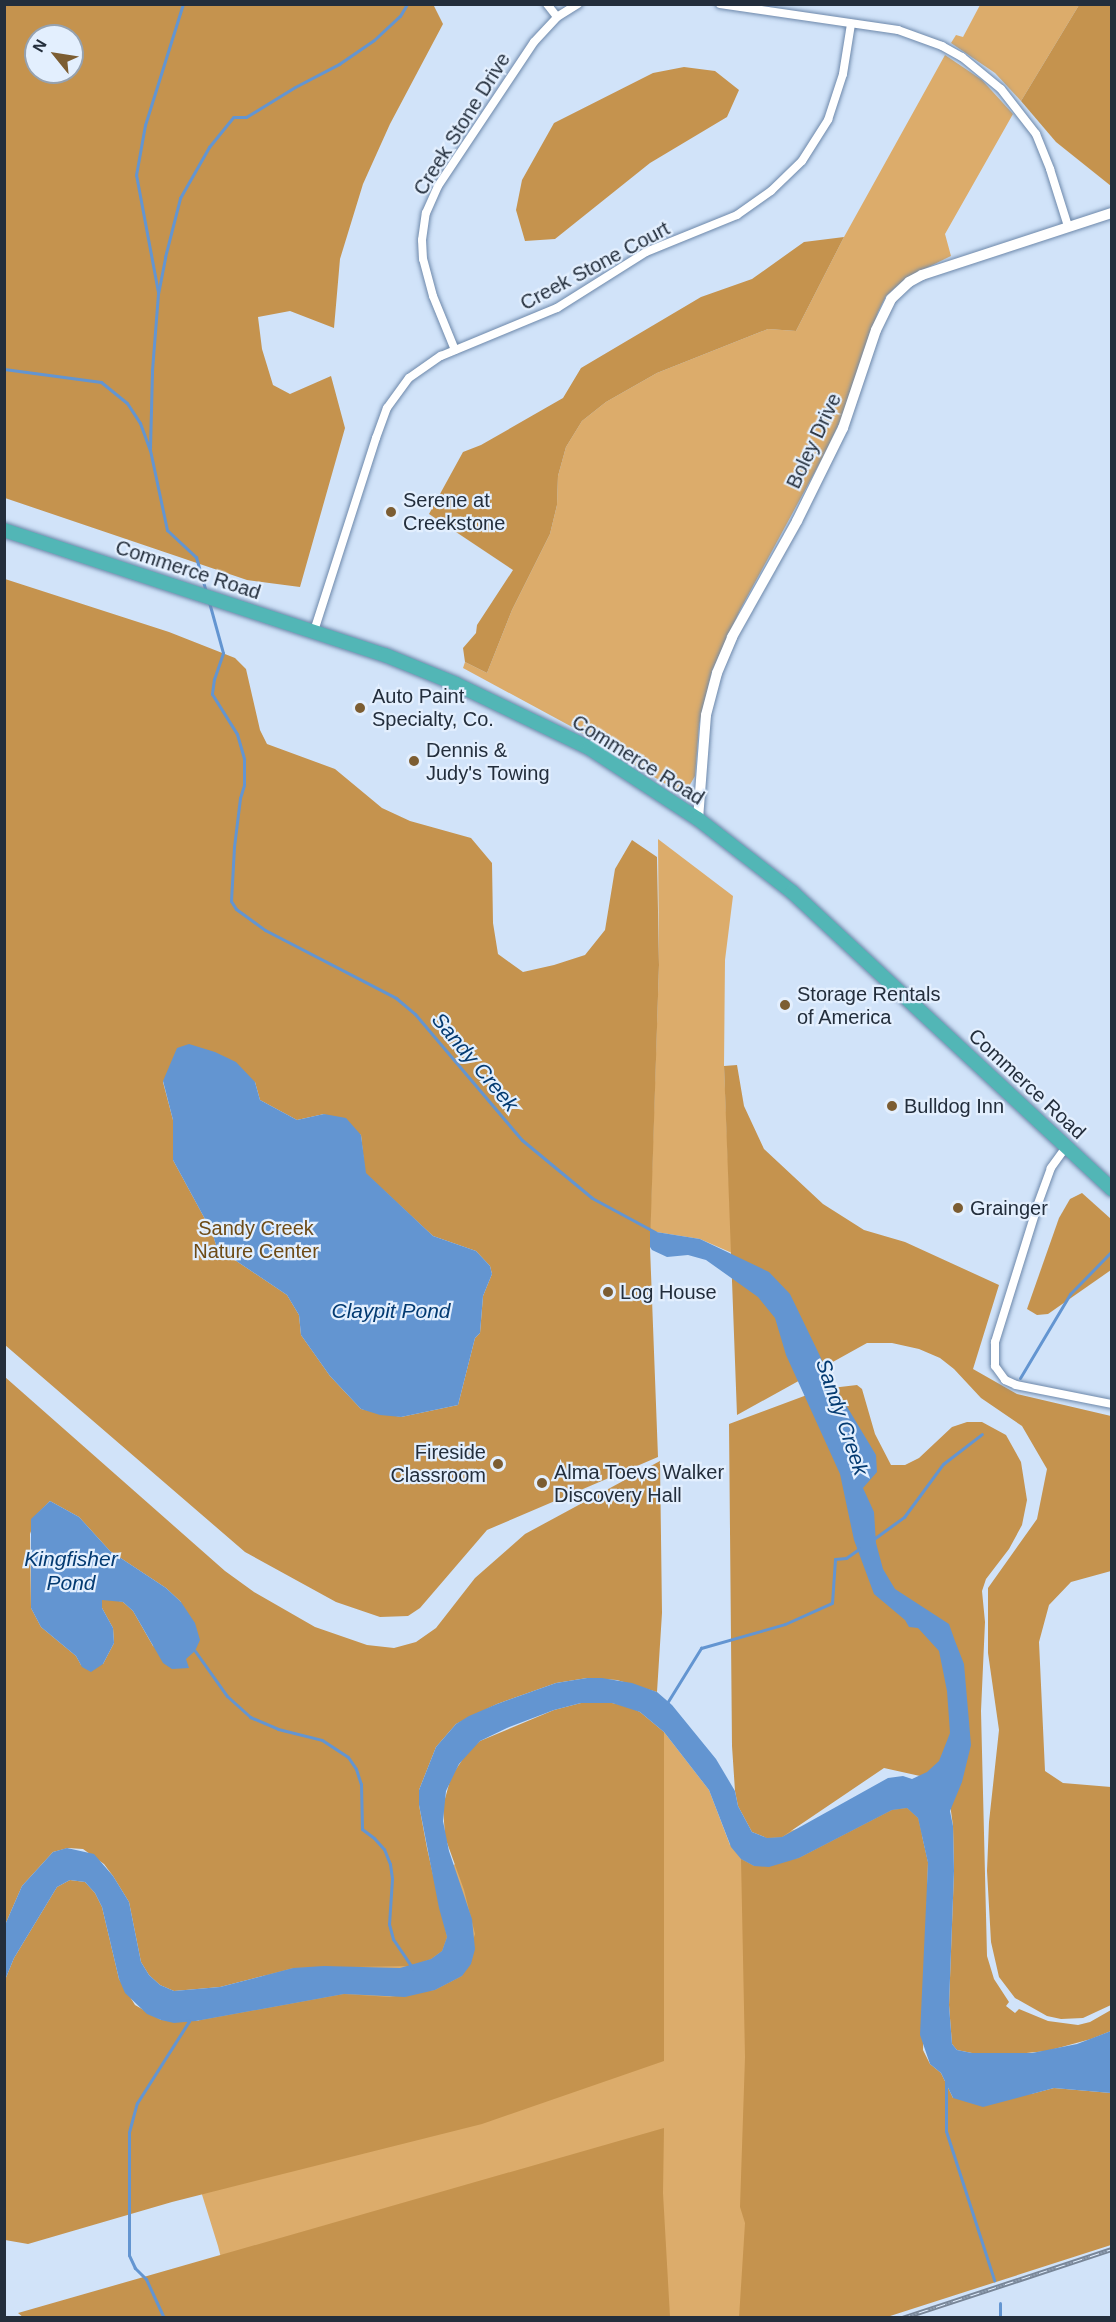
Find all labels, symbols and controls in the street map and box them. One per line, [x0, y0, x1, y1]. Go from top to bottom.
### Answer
north arrow [24, 24, 84, 84]
text: N [29, 36, 50, 55]
street label: Creek Stone Drive [409, 48, 515, 200]
street label: Creek Stone Court [516, 217, 674, 315]
street label: Boley Drive [782, 390, 846, 492]
place label: Serene at Creekstone [403, 488, 505, 535]
marker: Serene at Creekstone [384, 505, 398, 519]
street label: Commerce Road [112, 535, 264, 605]
place label: Auto Paint Specialty, Co. [372, 684, 494, 731]
marker: Auto Paint Specialty, Co. [353, 701, 367, 715]
street label: Commerce Road [568, 710, 708, 810]
place label: Dennis & Judy's Towing [426, 738, 550, 785]
marker: Dennis & Judy's Towing [407, 754, 421, 768]
place label: Storage Rentals of America [797, 982, 940, 1029]
marker: Storage Rentals of America [778, 998, 792, 1012]
water label: Sandy Creek [426, 1007, 524, 1117]
street label: Commerce Road [964, 1024, 1090, 1144]
place label: Bulldog Inn [904, 1094, 1004, 1118]
marker: Bulldog Inn [885, 1099, 899, 1113]
place label: Grainger [970, 1196, 1048, 1220]
marker: Grainger [951, 1201, 965, 1215]
park label: Sandy Creek Nature Center [193, 1217, 319, 1264]
place label: Log House [620, 1280, 717, 1304]
marker: Log House [601, 1285, 615, 1299]
water label: Claypit Pond [331, 1298, 451, 1324]
water label: Sandy Creek [810, 1356, 874, 1478]
place label: Fireside Classroom [390, 1440, 486, 1487]
marker: Fireside Classroom [491, 1457, 505, 1471]
place label: Alma Toevs Walker Discovery Hall [554, 1460, 724, 1507]
marker: Alma Toevs Walker Discovery Hall [535, 1476, 549, 1490]
water label: Kingfisher Pond [24, 1546, 118, 1596]

